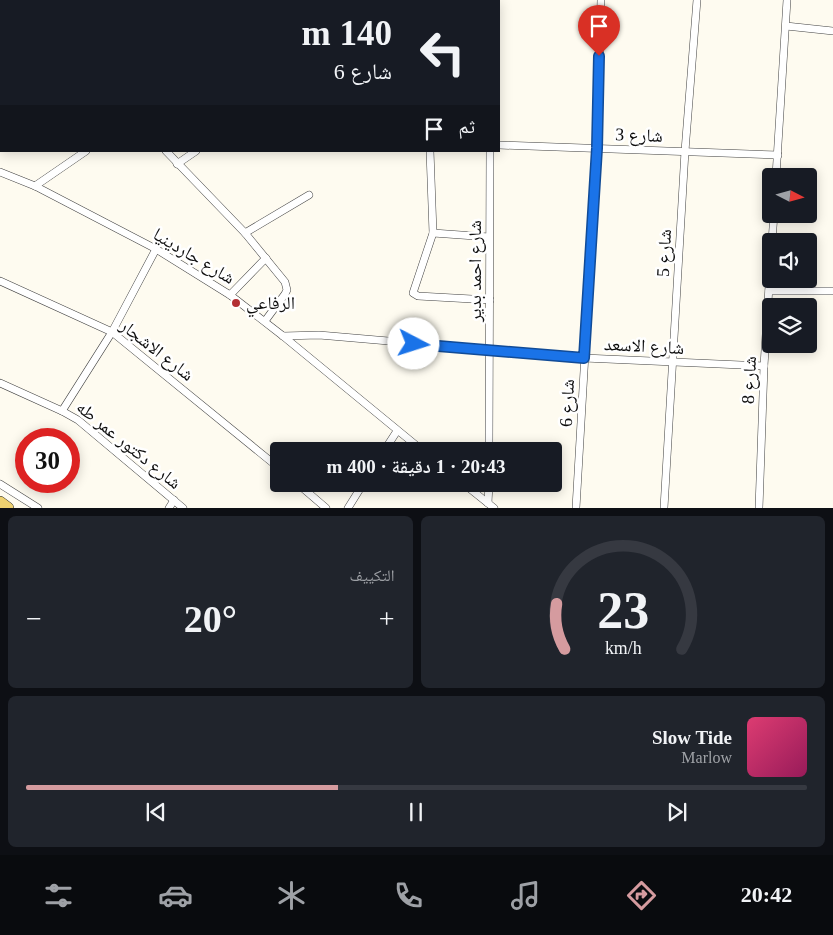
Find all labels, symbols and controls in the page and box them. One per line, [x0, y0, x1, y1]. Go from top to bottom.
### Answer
pin [578, 5, 620, 56]
icon: arrive [585, 12, 613, 40]
text: 140 m [302, 14, 392, 53]
icon: left [410, 20, 475, 85]
text: شارع 6 [334, 59, 392, 84]
icon: arrive [420, 115, 448, 143]
text: ثم [458, 116, 475, 137]
street label: شارع 3 [615, 124, 663, 147]
north arrow [762, 168, 818, 222]
map controls [762, 168, 817, 353]
street label: شارع احمد بدير [465, 220, 486, 323]
street label: شارع جاردينيا [149, 224, 238, 289]
street label: شارع 5 [653, 229, 676, 277]
button: sound [762, 233, 817, 288]
place label: الرفاعي [246, 293, 295, 318]
marker: الرفاعي [230, 297, 242, 309]
button: layers [762, 298, 817, 353]
street label: شارع الاشجار [115, 315, 198, 386]
position arrow [387, 317, 439, 369]
street label: شارع الاسعد [603, 334, 685, 359]
street label: شارع 8 [738, 356, 761, 404]
street label: شارع 6 [556, 379, 579, 427]
street label: شارع دكتور عمر طه [72, 397, 185, 494]
speed limit sign: 30 [15, 428, 80, 493]
text: 20:43 · 1 دقيقة · 400 m [327, 456, 505, 477]
text: التكييف [350, 567, 395, 584]
text: 23 [597, 582, 649, 639]
text: 20° [184, 598, 237, 640]
text: − [26, 603, 42, 634]
text: + [379, 603, 394, 634]
text: km/h [604, 638, 641, 658]
text: Slow Tide [652, 727, 732, 748]
text: Marlow [681, 749, 732, 766]
icon: previous [142, 798, 170, 826]
icon: pause [402, 798, 430, 826]
icon: next [663, 798, 691, 826]
icon: filters [41, 878, 76, 913]
icon: car [158, 878, 193, 913]
icon: climate [274, 878, 309, 913]
icon: phone [391, 878, 426, 913]
icon: music [508, 878, 543, 913]
icon: directions [624, 878, 659, 913]
text: 20:42 [741, 882, 792, 907]

